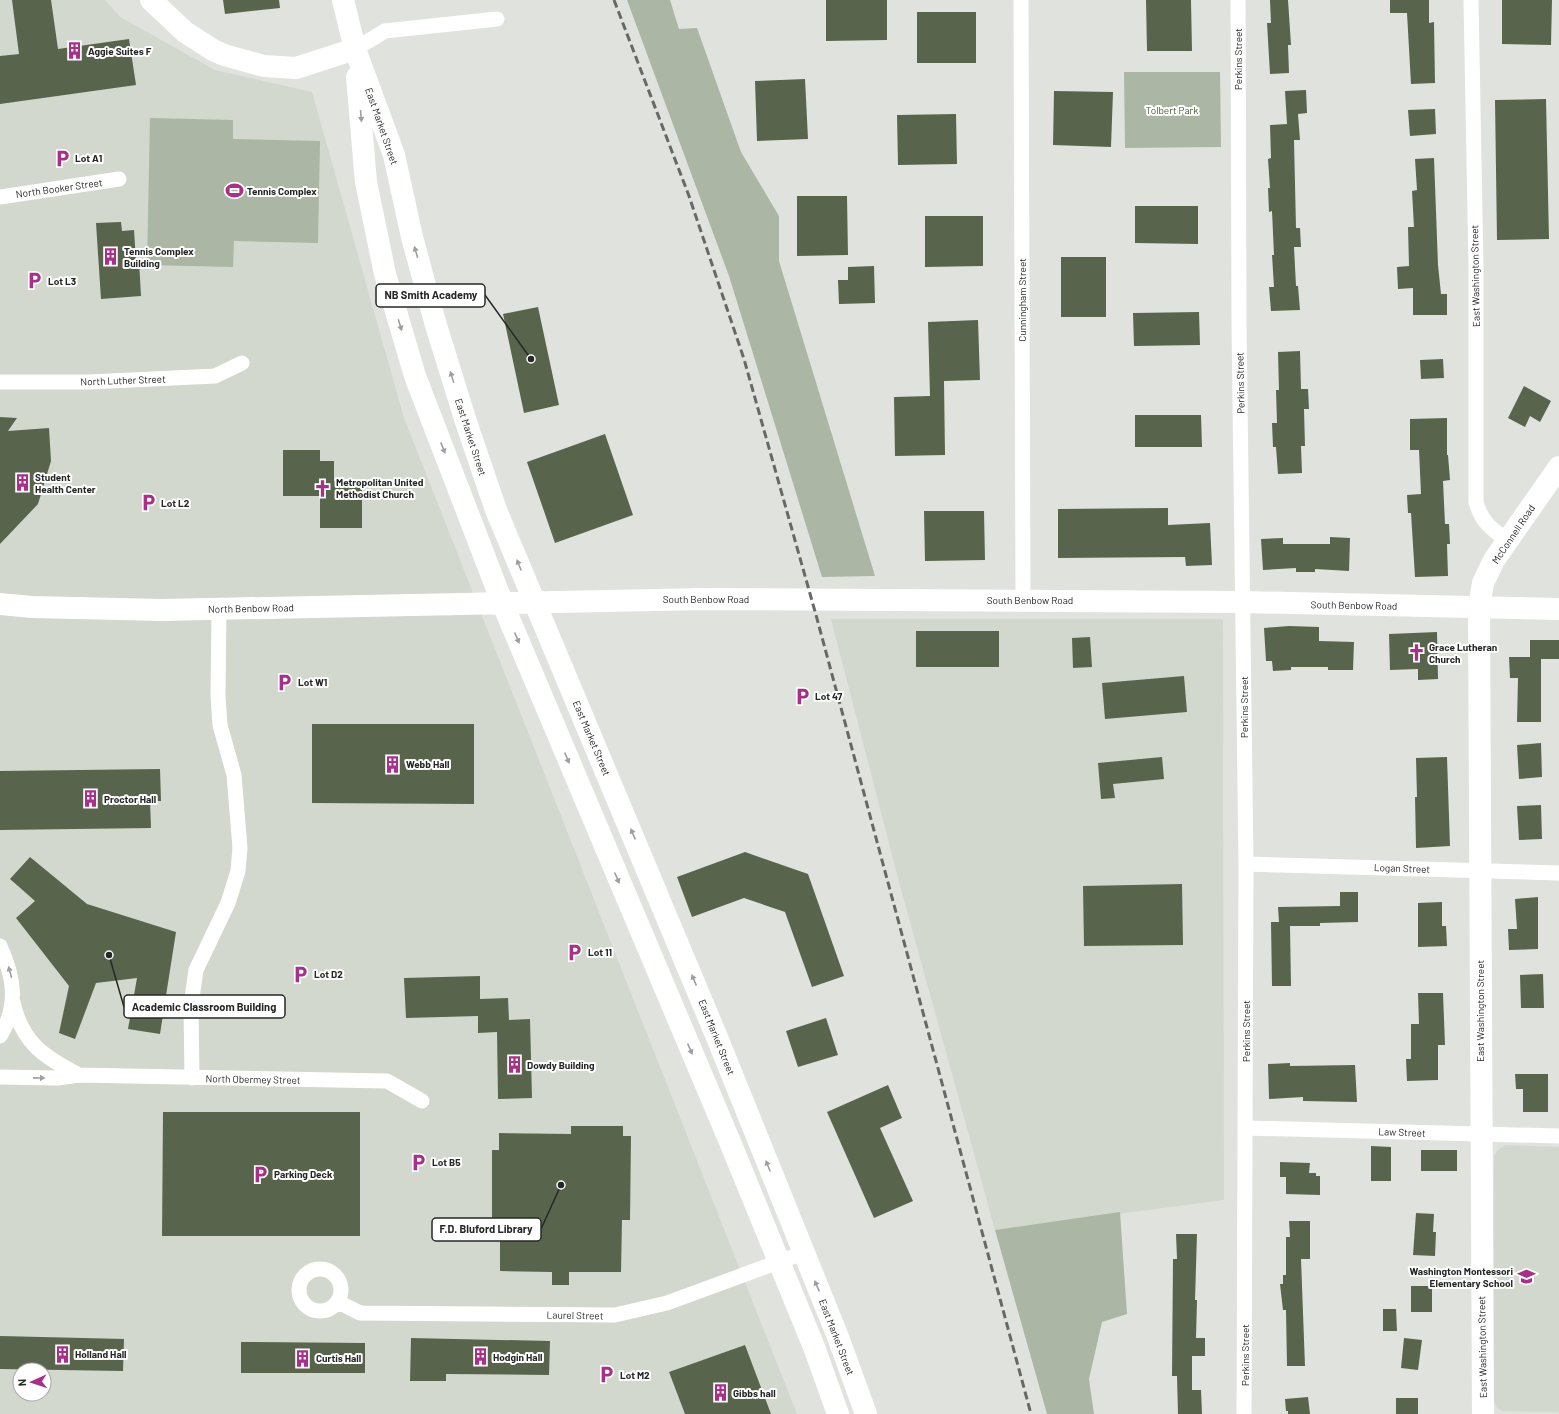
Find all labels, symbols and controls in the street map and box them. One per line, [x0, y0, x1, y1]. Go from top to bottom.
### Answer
street label: Perkins Street [1232, 28, 1244, 90]
building icon: Aggie Suites F [65, 41, 85, 61]
place label: Aggie Suites F [88, 45, 152, 57]
street label: East Market Street [363, 86, 401, 166]
park label: Tolbert Park [1146, 104, 1198, 116]
one-way arrow [357, 110, 364, 122]
parking icon: Lot A1 [52, 148, 72, 168]
place label: Lot A1 [75, 152, 102, 164]
street label: North Booker Street [15, 176, 103, 200]
sports icon: Tennis Complex [224, 181, 244, 201]
place label: Tennis Complex [247, 185, 317, 197]
street label: East Washington Street [1468, 224, 1482, 327]
place label: Tennis Complex Building [124, 245, 194, 269]
one-way arrow [413, 246, 419, 258]
building icon: Tennis Complex Building [101, 247, 121, 267]
street label: Cunningham Street [1016, 258, 1028, 342]
parking icon: Lot L3 [25, 271, 45, 291]
place label: Lot L3 [48, 275, 76, 287]
callout: NB Smith Academy [376, 284, 485, 307]
text: NB Smith Academy [385, 288, 478, 301]
one-way arrow [397, 320, 403, 332]
street label: Perkins Street [1233, 352, 1247, 414]
one-way arrow [449, 371, 455, 383]
street label: North Luther Street [80, 373, 166, 387]
street label: East Market Street [453, 397, 489, 477]
one-way arrow [440, 442, 446, 454]
place label: Student Health Center [35, 471, 96, 495]
building icon: Student Health Center [12, 473, 32, 493]
place label: Metropolitan United Methodist Church [336, 476, 424, 500]
church icon: Metropolitan United Methodist Church [313, 478, 333, 498]
parking icon: Lot L2 [138, 493, 158, 513]
place label: Lot L2 [161, 497, 190, 509]
street label: McConnell Road [1489, 502, 1537, 566]
one-way arrow [515, 559, 521, 571]
street label: South Benbow Road [663, 593, 749, 605]
street label: South Benbow Road [987, 594, 1073, 606]
street label: South Benbow Road [1311, 598, 1397, 612]
street label: North Benbow Road [208, 601, 294, 615]
one-way arrow [514, 632, 520, 644]
place label: Grace Lutheran Church [1429, 641, 1497, 665]
church icon: Grace Lutheran Church [1406, 643, 1426, 663]
parking icon: Lot W1 [275, 672, 295, 692]
place label: Lot W1 [298, 676, 327, 688]
street label: Perkins Street [1238, 676, 1250, 738]
parking icon: Lot 47 [792, 686, 812, 706]
place label: Lot 47 [815, 690, 842, 702]
street label: East Market Street [571, 699, 613, 778]
one-way arrow [564, 752, 570, 763]
building icon: Webb Hall [383, 754, 403, 774]
place label: Webb Hall [406, 758, 449, 770]
building icon: Proctor Hall [81, 789, 101, 809]
place label: Proctor Hall [104, 793, 156, 805]
one-way arrow [630, 829, 636, 840]
street label: Logan Street [1374, 861, 1431, 875]
one-way arrow [615, 872, 621, 884]
parking icon: Lot 11 [565, 942, 585, 962]
place label: Lot 11 [588, 946, 612, 958]
street label: East Washington Street [1474, 960, 1486, 1062]
parking icon: Lot D2 [291, 964, 311, 984]
one-way arrow [7, 965, 13, 977]
place label: Lot D2 [314, 968, 343, 980]
one-way arrow [690, 974, 696, 986]
callout: Academic Classroom Building [124, 995, 285, 1018]
street label: East Market Street [696, 997, 738, 1077]
text: Academic Classroom Building [132, 1000, 276, 1013]
street label: Perkins Street [1240, 1000, 1252, 1062]
one-way arrow [687, 1043, 693, 1054]
building icon: Dowdy Building [504, 1055, 524, 1075]
place label: Dowdy Building [527, 1059, 595, 1071]
street label: North Obermey Street [205, 1072, 301, 1086]
one-way arrow [33, 1075, 46, 1081]
street label: Law Street [1378, 1125, 1426, 1139]
parking icon: Lot B5 [409, 1152, 429, 1172]
place label: Lot B5 [432, 1156, 461, 1168]
one-way arrow [765, 1159, 771, 1171]
parking icon: Parking Deck [251, 1164, 271, 1184]
place label: Parking Deck [274, 1168, 333, 1180]
callout: F.D. Bluford Library [432, 1218, 541, 1241]
text: F.D. Bluford Library [439, 1222, 533, 1235]
place label: Washington Montessori Elementary School [1409, 1265, 1513, 1289]
school or university icon: Washington Montessori Elementary School [1516, 1267, 1536, 1287]
one-way arrow [814, 1281, 820, 1292]
street label: East Washington Street [1475, 1295, 1489, 1398]
street label: East Market Street [817, 1297, 857, 1377]
street label: Laurel Street [547, 1309, 604, 1321]
street label: Perkins Street [1239, 1324, 1251, 1386]
building icon: Holland Hall [52, 1344, 72, 1364]
building icon: Hodgin Hall [470, 1347, 490, 1367]
place label: Holland Hall [75, 1348, 127, 1360]
building icon: Curtis Hall [293, 1348, 313, 1368]
place label: Hodgin Hall [493, 1351, 543, 1363]
place label: Curtis Hall [316, 1352, 361, 1364]
north arrow [12, 1362, 52, 1402]
parking icon: Lot M2 [597, 1365, 617, 1385]
place label: Lot M2 [620, 1369, 650, 1381]
text: N [15, 1379, 28, 1387]
building icon: Gibbs hall [710, 1383, 730, 1403]
place label: Gibbs hall [733, 1387, 776, 1399]

